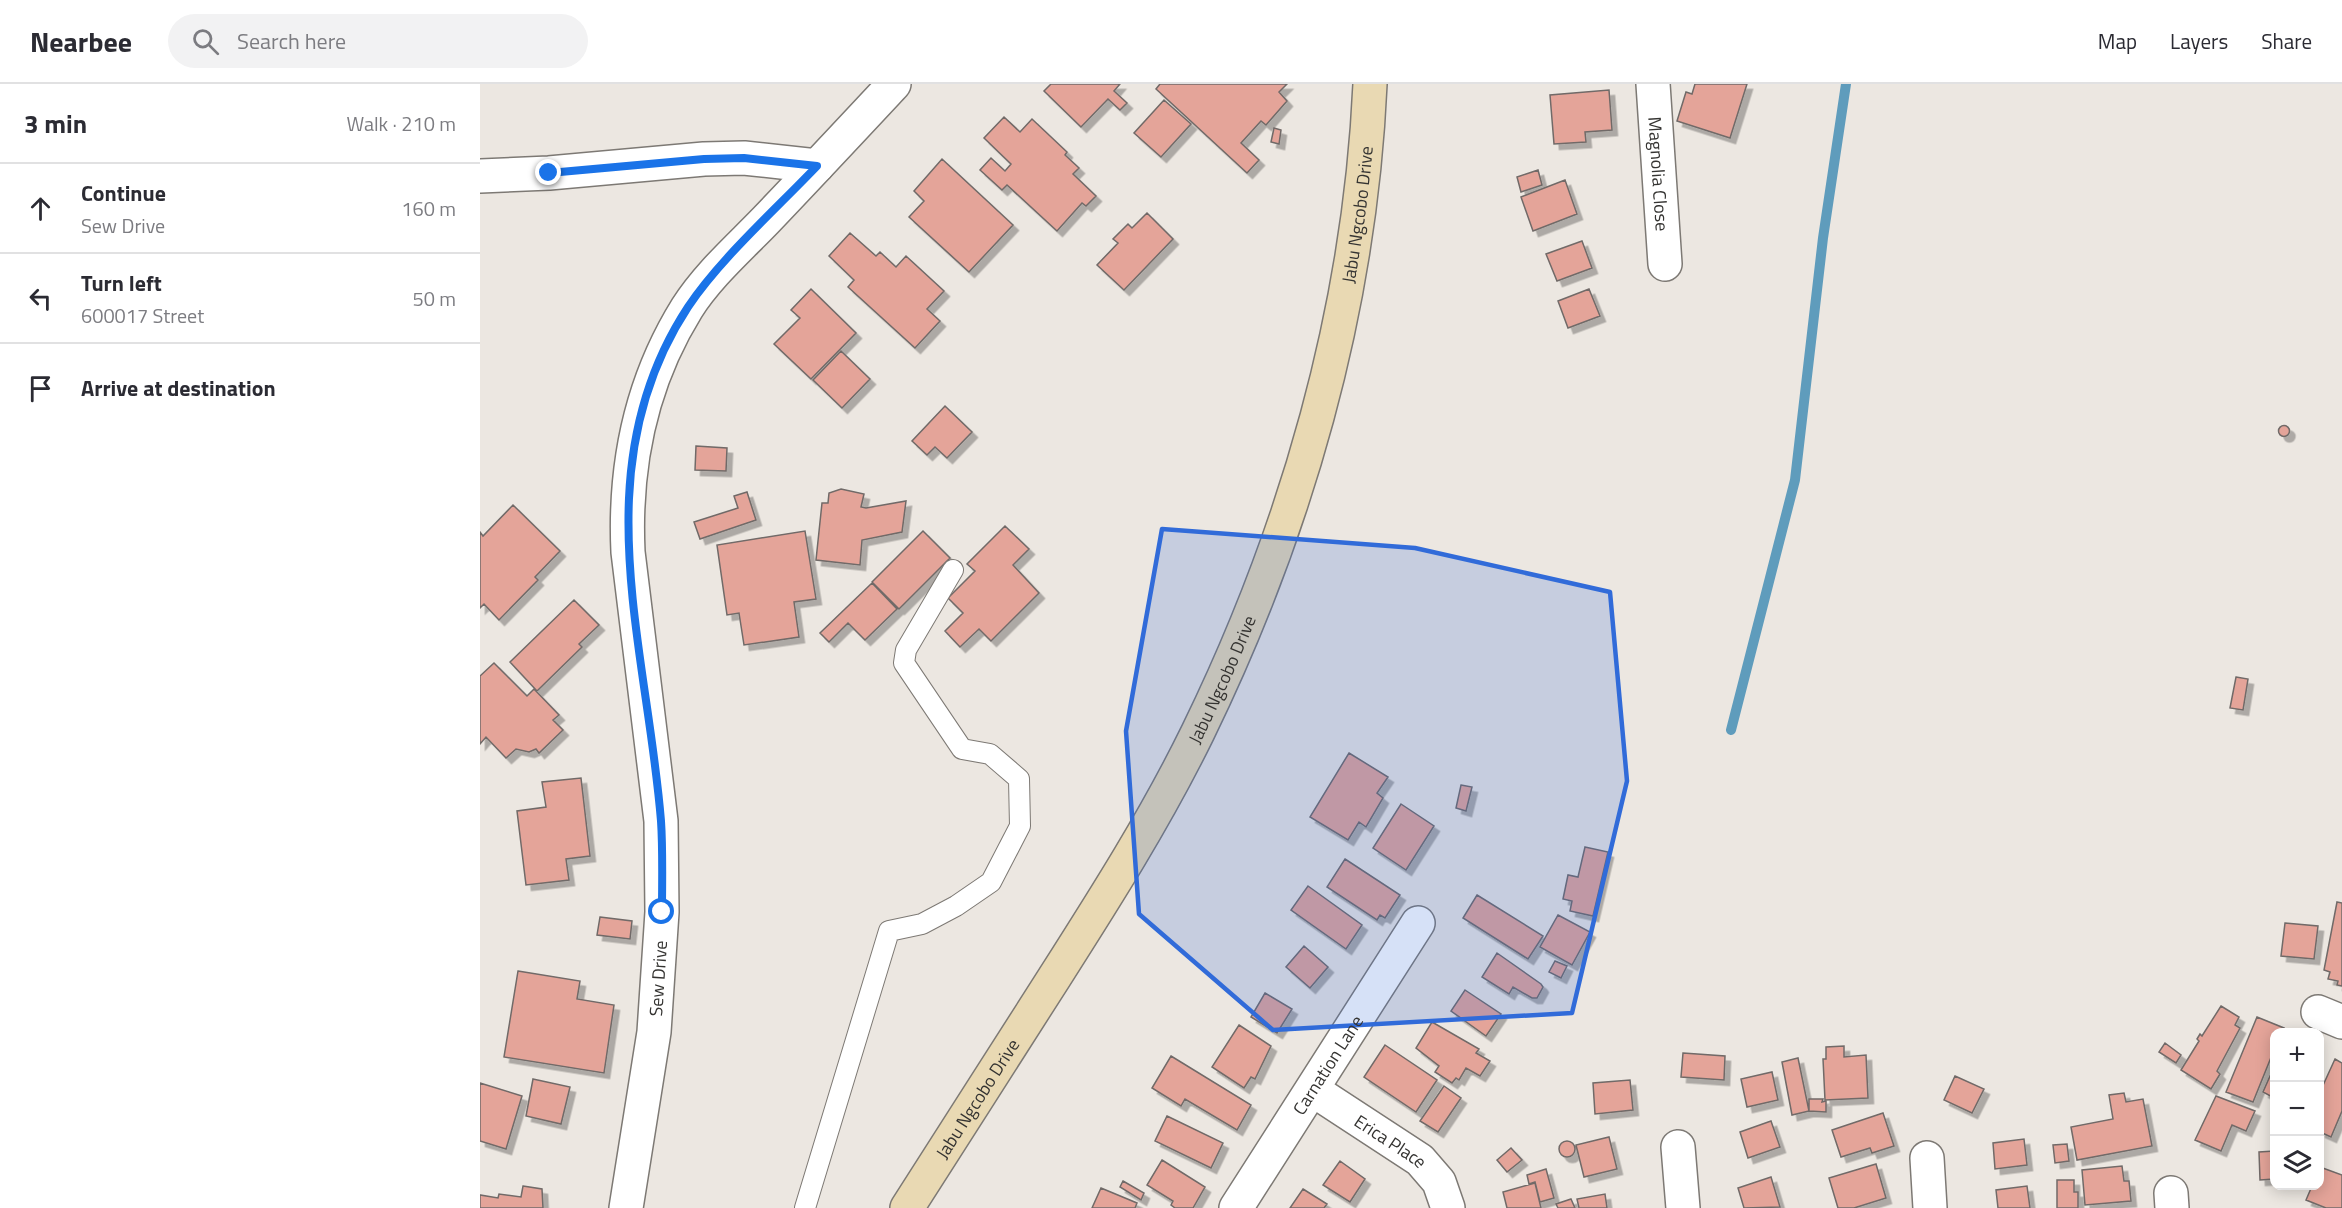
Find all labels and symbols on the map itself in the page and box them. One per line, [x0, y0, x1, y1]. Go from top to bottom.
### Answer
street label: Magnolia Close [1642, 116, 1676, 232]
street label: Jabu Ngcobo Drive [1334, 145, 1379, 285]
route end [535, 159, 561, 185]
street label: Jabu Ngcobo Drive [1181, 611, 1262, 748]
route start [648, 898, 674, 924]
street label: Sew Drive [642, 940, 674, 1017]
street label: Carnation Lane [1286, 1010, 1369, 1120]
street label: Jabu Ngcobo Drive [928, 1033, 1026, 1164]
street label: Erica Place [1349, 1107, 1434, 1173]

